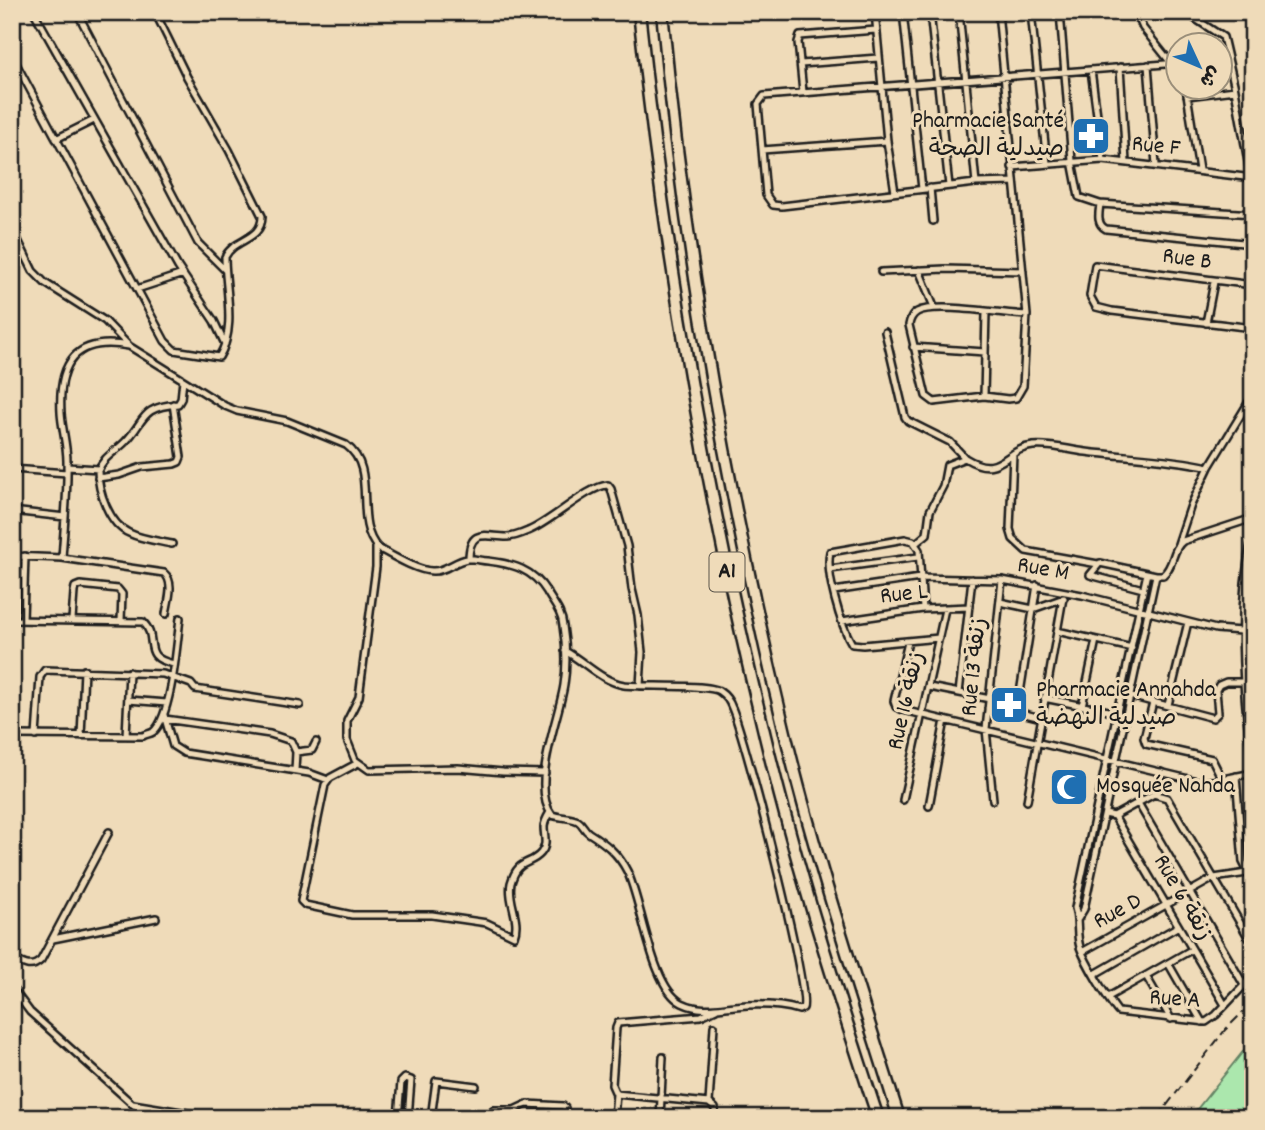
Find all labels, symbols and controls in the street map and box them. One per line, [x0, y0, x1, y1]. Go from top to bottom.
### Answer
north arrow [1164, 32, 1234, 102]
text: ش [1192, 58, 1226, 92]
place label: Pharmacie Santé صيدلية الصحة [912, 105, 1064, 167]
pharmacy icon: Pharmacie Santé صيدلية الصحة [1070, 115, 1112, 157]
street label: Rue F [1130, 128, 1182, 166]
street label: Rue B [1160, 240, 1214, 280]
street label: Rue M [1014, 549, 1072, 591]
road number: A1 [710, 552, 744, 592]
street label: Rue L [878, 576, 930, 614]
street label: Rue 13 زنقة [953, 616, 997, 718]
street label: Rue 16 زنقة [879, 648, 935, 754]
place label: Pharmacie Annahda صيدلية النهضة [1036, 674, 1217, 736]
pharmacy icon: Pharmacie Annahda صيدلية النهضة [988, 684, 1030, 726]
mosque icon: Mosquée Nahda [1048, 766, 1090, 808]
place label: Mosquée Nahda [1096, 770, 1236, 804]
street label: Rue 6 زنقة [1144, 848, 1220, 948]
street label: Rue D [1088, 885, 1148, 939]
street label: Rue A [1148, 981, 1202, 1019]

